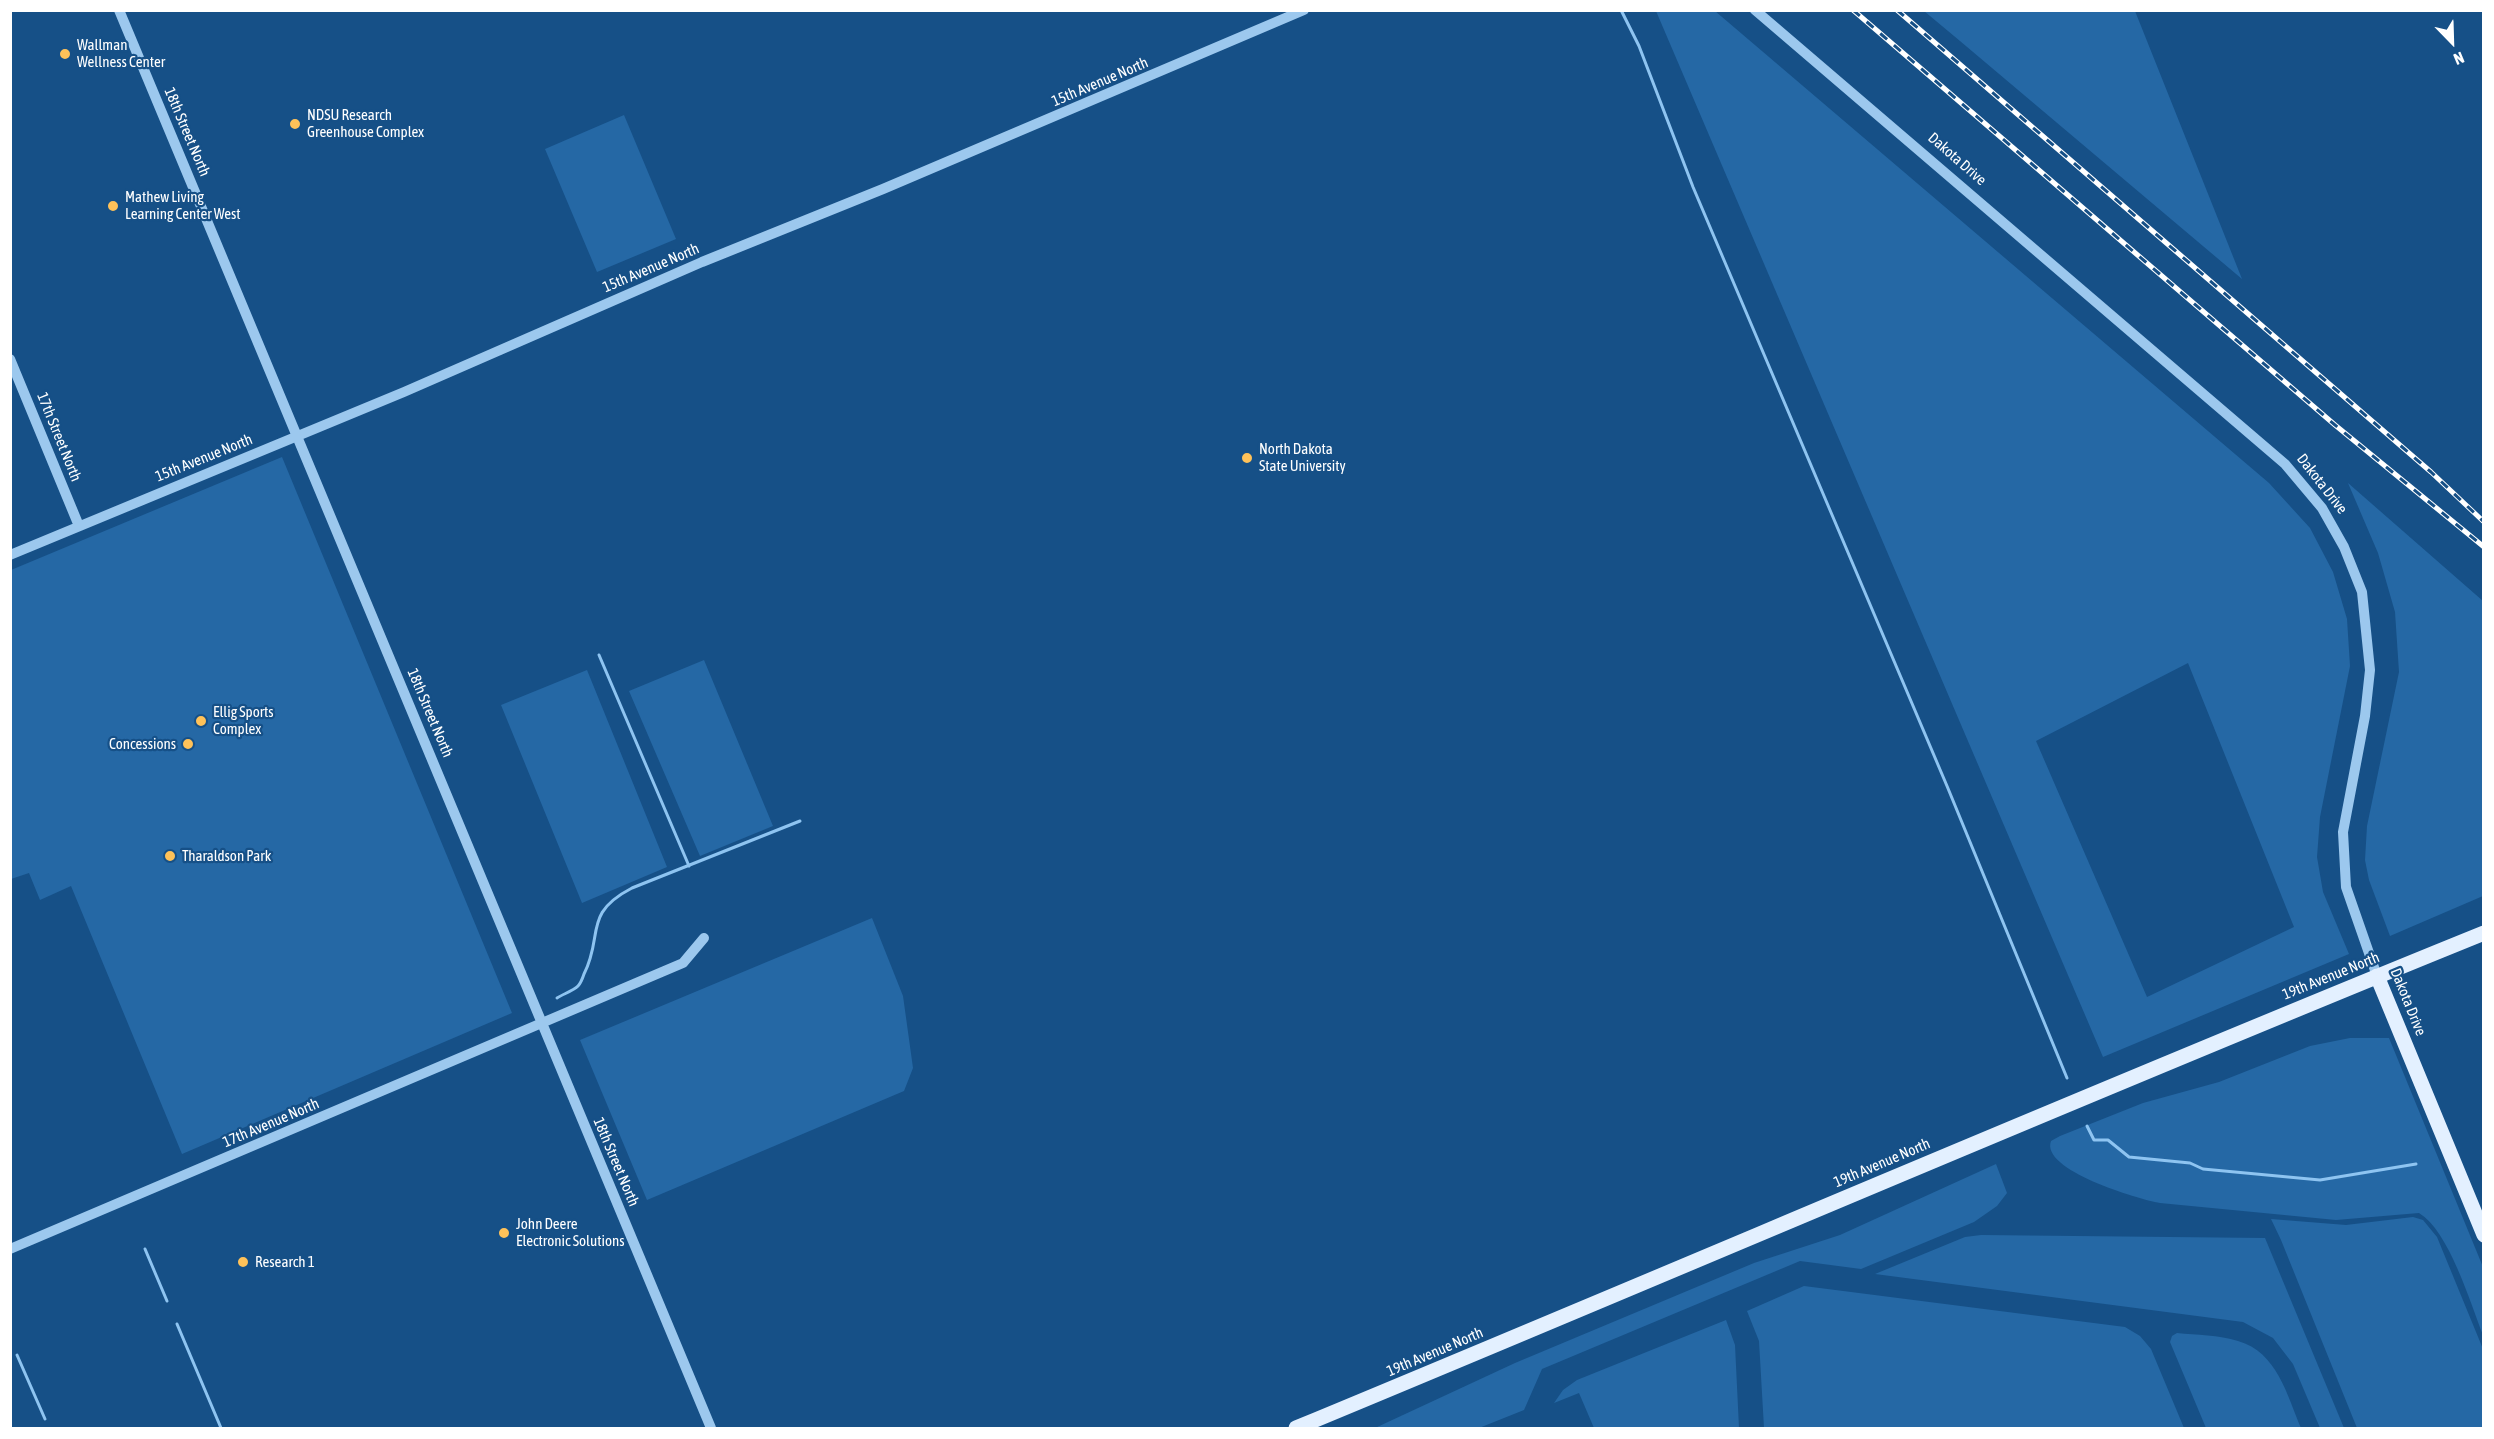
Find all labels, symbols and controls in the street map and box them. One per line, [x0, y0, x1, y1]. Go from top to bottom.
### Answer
north arrow [2422, 12, 2482, 72]
place label: Wallman Wellness Center [77, 36, 165, 71]
marker: Wallman Wellness Center [58, 47, 72, 61]
text: N [2451, 48, 2467, 69]
street label: 15th Avenue North [1049, 54, 1151, 110]
street label: 18th Street North [160, 85, 214, 179]
place label: NDSU Research Greenhouse Complex [307, 106, 424, 141]
marker: NDSU Research Greenhouse Complex [288, 117, 302, 131]
street label: Dakota Drive [1924, 129, 1990, 189]
place label: Mathew Living Learning Center West [125, 188, 241, 223]
marker: Mathew Living Learning Center West [106, 199, 120, 213]
street label: 15th Avenue North [600, 240, 702, 296]
street label: 17th Street North [33, 390, 85, 484]
street label: 15th Avenue North [153, 430, 255, 486]
place label: North Dakota State University [1259, 440, 1346, 475]
street label: Dakota Drive [2293, 450, 2351, 518]
marker: North Dakota State University [1240, 451, 1254, 465]
street label: 18th Street North [403, 666, 457, 760]
place label: Ellig Sports Complex [213, 703, 274, 738]
marker: Ellig Sports Complex [194, 714, 208, 728]
place label: Concessions [109, 735, 176, 753]
marker: Concessions [181, 737, 195, 751]
place label: Tharaldson Park [182, 847, 271, 865]
marker: Tharaldson Park [163, 849, 177, 863]
street label: 19th Avenue North [2280, 948, 2382, 1004]
street label: Dakota Drive [2386, 966, 2430, 1038]
street label: 17th Avenue North [220, 1095, 322, 1151]
street label: 18th Street North [589, 1115, 643, 1209]
street label: 19th Avenue North [1831, 1135, 1933, 1191]
place label: John Deere Electronic Solutions [516, 1215, 625, 1250]
marker: John Deere Electronic Solutions [497, 1226, 511, 1240]
place label: Research 1 [255, 1253, 315, 1271]
marker: Research 1 [236, 1255, 250, 1269]
street label: 19th Avenue North [1384, 1324, 1486, 1380]

